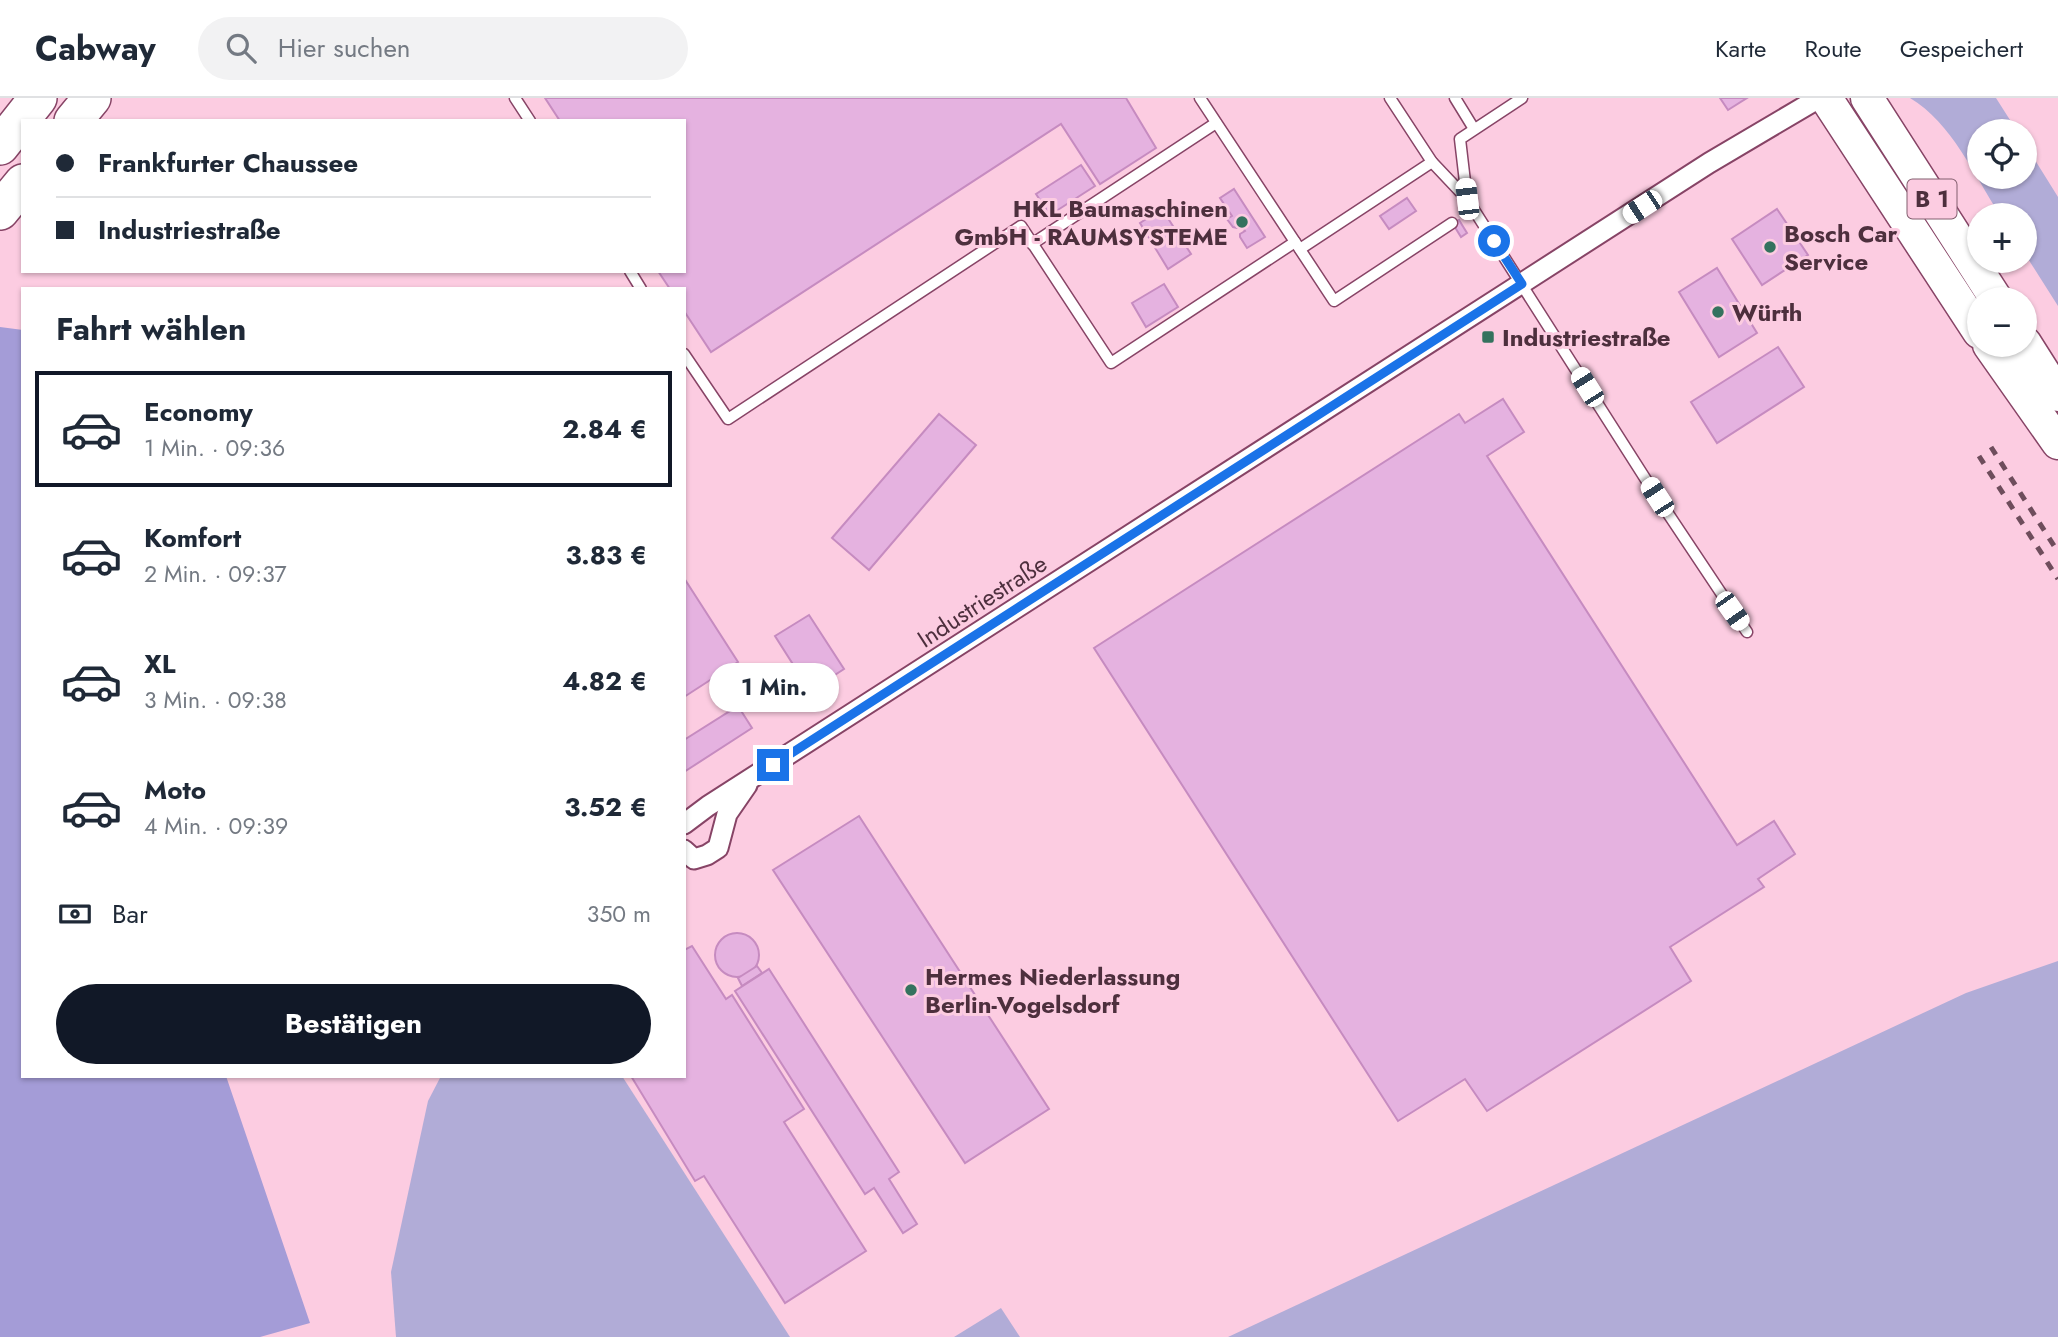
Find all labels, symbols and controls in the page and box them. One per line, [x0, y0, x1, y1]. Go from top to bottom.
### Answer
search box [198, 17, 688, 80]
text: Cabway [35, 25, 156, 72]
icon: search [222, 29, 260, 67]
text: Hier suchen [278, 29, 410, 67]
text: Karte [1715, 31, 1766, 66]
text: Route [1804, 31, 1862, 66]
text: Gespeichert [1900, 31, 2023, 66]
map controls [1967, 119, 2037, 357]
button: locate [1967, 119, 2037, 189]
text: Frankfurter Chaussee [98, 144, 358, 182]
car [1455, 177, 1480, 221]
road number: B 1 [1908, 180, 1956, 218]
car [1619, 187, 1666, 227]
place label: HKL Baumaschinen GmbH - RAUMSYSTEME [954, 191, 1228, 254]
button: + [1967, 203, 2037, 273]
text: Industriestraße [98, 211, 281, 249]
marker: HKL Baumaschinen GmbH - RAUMSYSTEME [1234, 214, 1250, 230]
place label: Bosch Car Service [1784, 216, 1898, 279]
route start [1478, 225, 1510, 257]
marker: Bosch Car Service [1762, 239, 1778, 255]
button: − [1967, 287, 2037, 357]
place label: Würth [1732, 295, 1803, 330]
marker: Würth [1710, 304, 1726, 320]
text: Fahrt wählen [56, 306, 246, 352]
place label: Industriestraße [1502, 320, 1671, 355]
marker: Industriestraße [1480, 329, 1496, 345]
car [1567, 364, 1608, 410]
text: Economy [144, 393, 253, 431]
icon: car [60, 398, 123, 461]
text: 2.84 € [562, 410, 647, 448]
text: 1 Min. · 09:36 [144, 431, 285, 465]
car [1637, 474, 1678, 520]
text: Komfort [144, 519, 241, 557]
icon: car [60, 524, 123, 587]
text: 3.83 € [566, 536, 647, 574]
street label: Industriestraße [910, 546, 1054, 656]
text: 2 Min. · 09:37 [144, 557, 287, 591]
car [1712, 588, 1753, 634]
text: XL [144, 645, 176, 683]
icon: car [60, 650, 123, 713]
text: 4.82 € [562, 662, 647, 700]
callout: 1 Min. [708, 664, 838, 712]
text: 1 Min. [741, 670, 807, 704]
text: 3 Min. · 09:38 [144, 683, 287, 717]
route end [757, 749, 789, 781]
text: Moto [144, 771, 206, 809]
icon: car [60, 776, 123, 839]
text: 3.52 € [564, 788, 647, 826]
text: 4 Min. · 09:39 [144, 809, 288, 843]
icon: cash [56, 895, 94, 933]
text: Bar [112, 895, 148, 933]
text: 350 m [587, 897, 651, 931]
place label: Hermes Niederlassung Berlin-Vogelsdorf [925, 959, 1180, 1022]
marker: Hermes Niederlassung Berlin-Vogelsdorf [903, 982, 919, 998]
button: Bestätigen [56, 984, 651, 1064]

